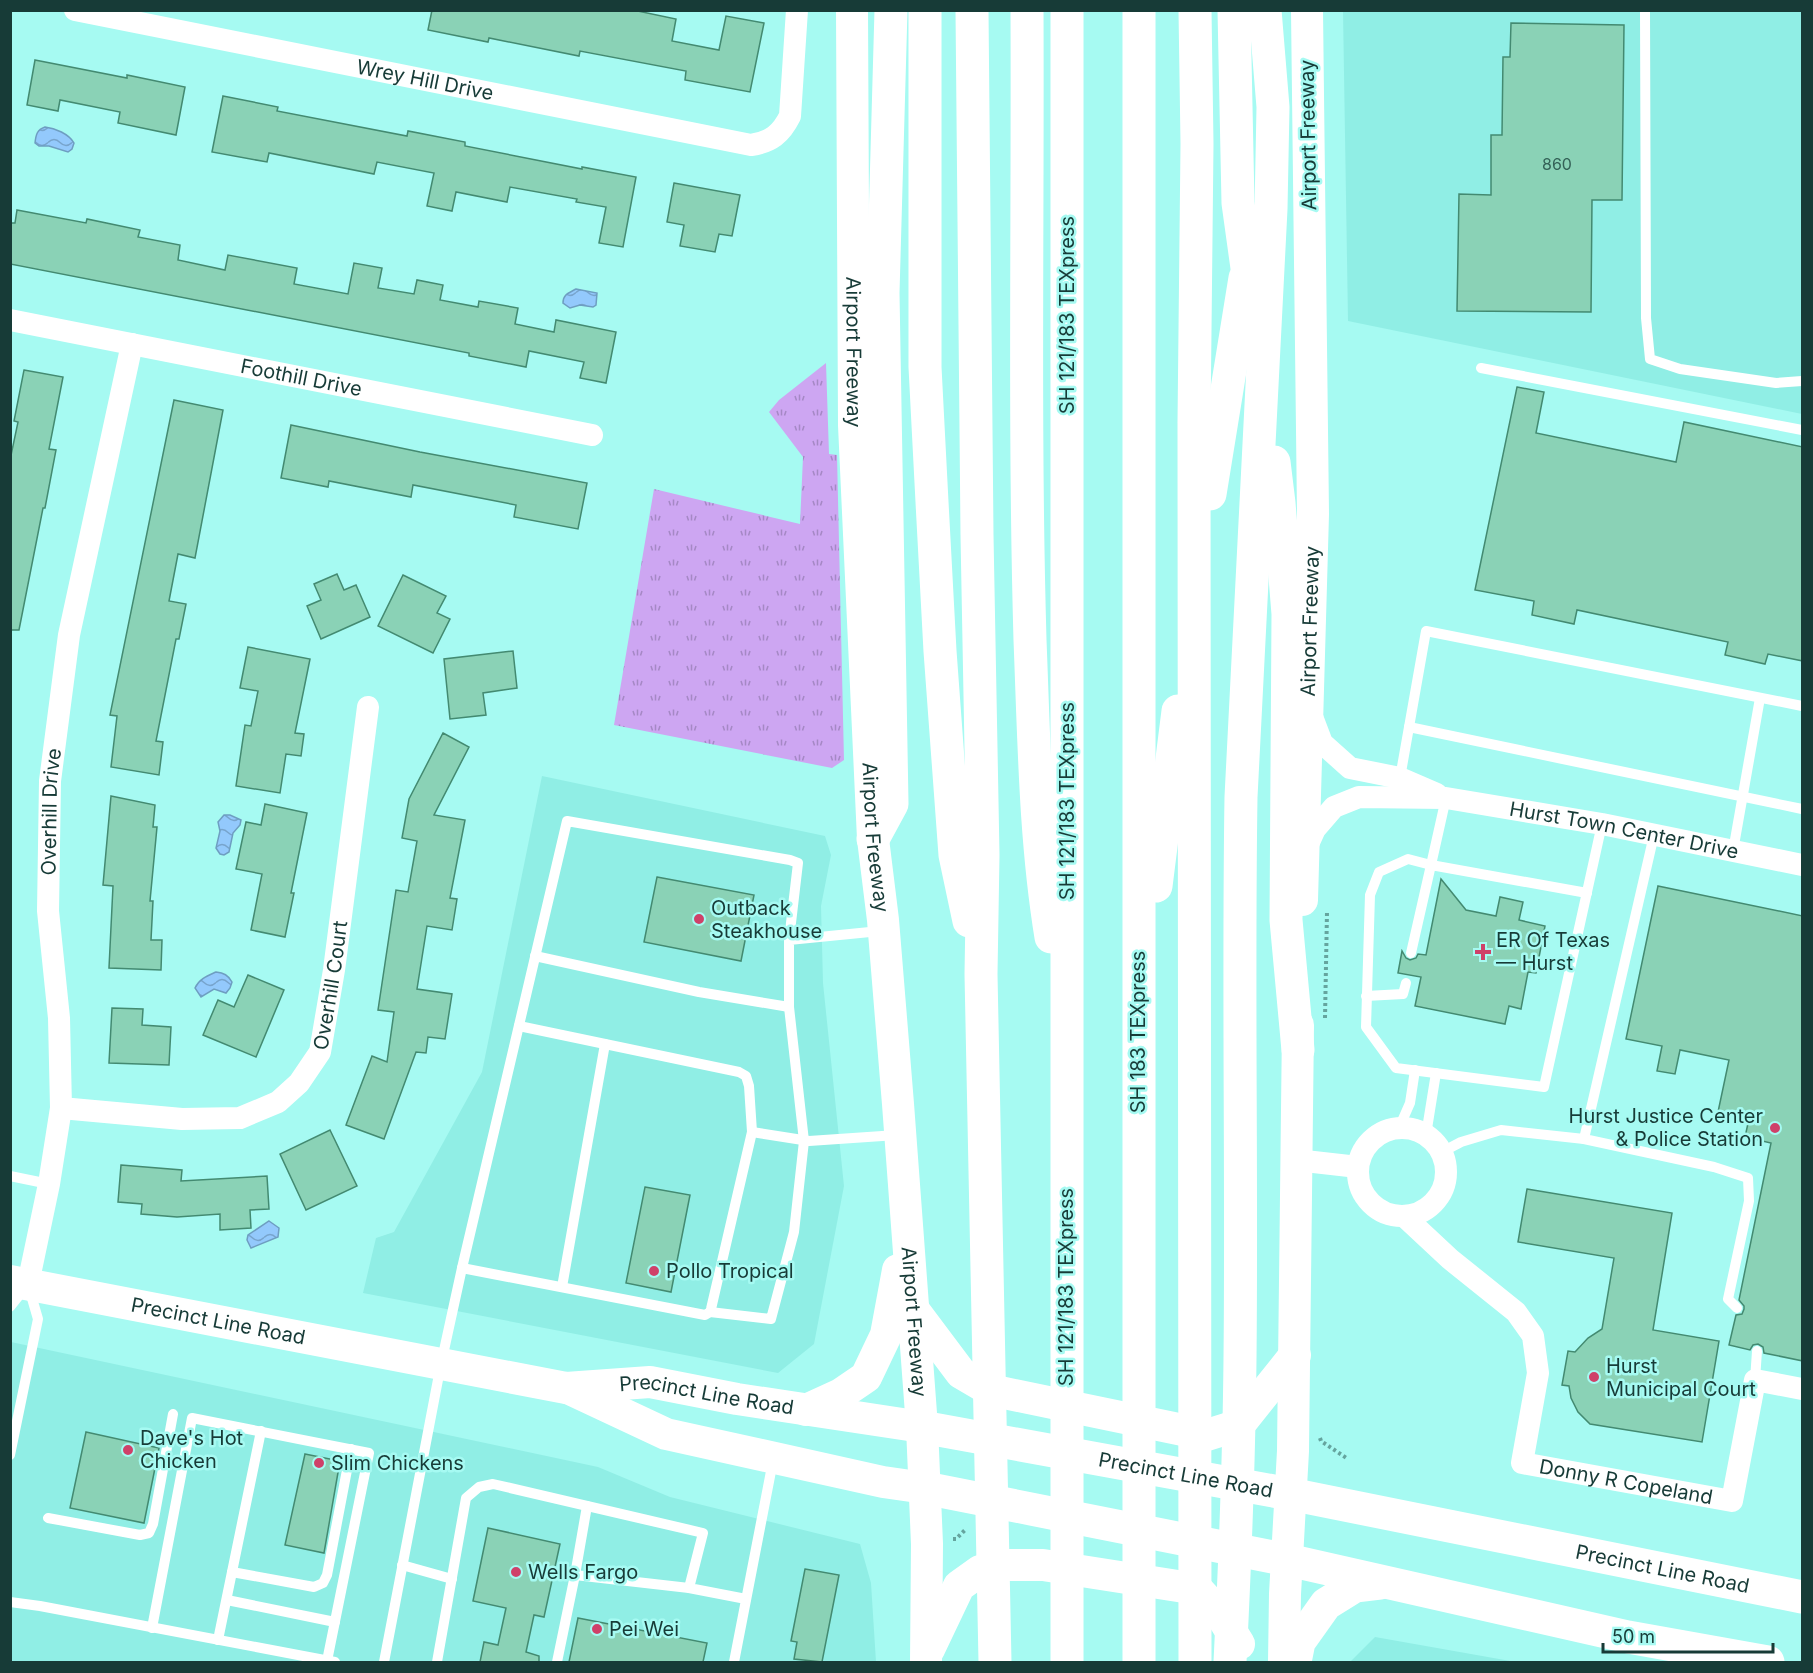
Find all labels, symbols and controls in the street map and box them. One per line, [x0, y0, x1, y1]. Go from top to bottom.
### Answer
street label: Wrey Hill Drive [355, 55, 496, 105]
street label: Airport Freeway [1295, 59, 1321, 211]
house number: 860 [1542, 154, 1572, 174]
street label: SH 121/183 TEXpress [1055, 216, 1079, 414]
street label: Airport Freeway [841, 277, 866, 427]
street label: Foothill Drive [239, 354, 364, 401]
street label: Airport Freeway [1296, 545, 1324, 697]
street label: SH 121/183 TEXpress [1055, 702, 1079, 900]
street label: Overhill Drive [37, 747, 66, 876]
street label: Airport Freeway [857, 762, 894, 914]
street label: Hurst Town Center Drive [1508, 797, 1741, 864]
place label: Outback Steakhouse [711, 896, 822, 943]
marker: Outback Steakhouse [692, 912, 706, 926]
street label: Overhill Court [309, 919, 352, 1052]
place label: ER Of Texas — Hurst [1496, 928, 1610, 975]
marker: ER Of Texas — Hurst [1474, 943, 1492, 961]
street label: SH 183 TEXpress [1126, 951, 1150, 1113]
place label: Hurst Justice Center & Police Station [1569, 1104, 1763, 1151]
marker: Hurst Justice Center & Police Station [1768, 1121, 1782, 1135]
street label: SH 121/183 TEXpress [1054, 1188, 1078, 1386]
street label: Airport Freeway [897, 1246, 932, 1398]
place label: Pollo Tropical [666, 1259, 794, 1283]
marker: Pollo Tropical [647, 1264, 661, 1278]
street label: Precinct Line Road [129, 1293, 307, 1350]
place label: Hurst Municipal Court [1606, 1354, 1756, 1401]
street label: Precinct Line Road [618, 1370, 796, 1419]
marker: Hurst Municipal Court [1587, 1370, 1601, 1384]
place label: Dave's Hot Chicken [140, 1426, 244, 1473]
marker: Dave's Hot Chicken [121, 1443, 135, 1457]
street label: Precinct Line Road [1096, 1447, 1275, 1503]
place label: Slim Chickens [331, 1451, 464, 1475]
street label: Donny R Copeland [1537, 1454, 1715, 1509]
marker: Slim Chickens [312, 1456, 326, 1470]
street label: Precinct Line Road [1573, 1540, 1752, 1598]
place label: Wells Fargo [528, 1560, 638, 1584]
marker: Wells Fargo [509, 1565, 523, 1579]
scale bar [1603, 1616, 1772, 1654]
place label: Pei Wei [609, 1617, 679, 1641]
marker: Pei Wei [590, 1622, 604, 1636]
text: 50 m [1612, 1626, 1655, 1647]

